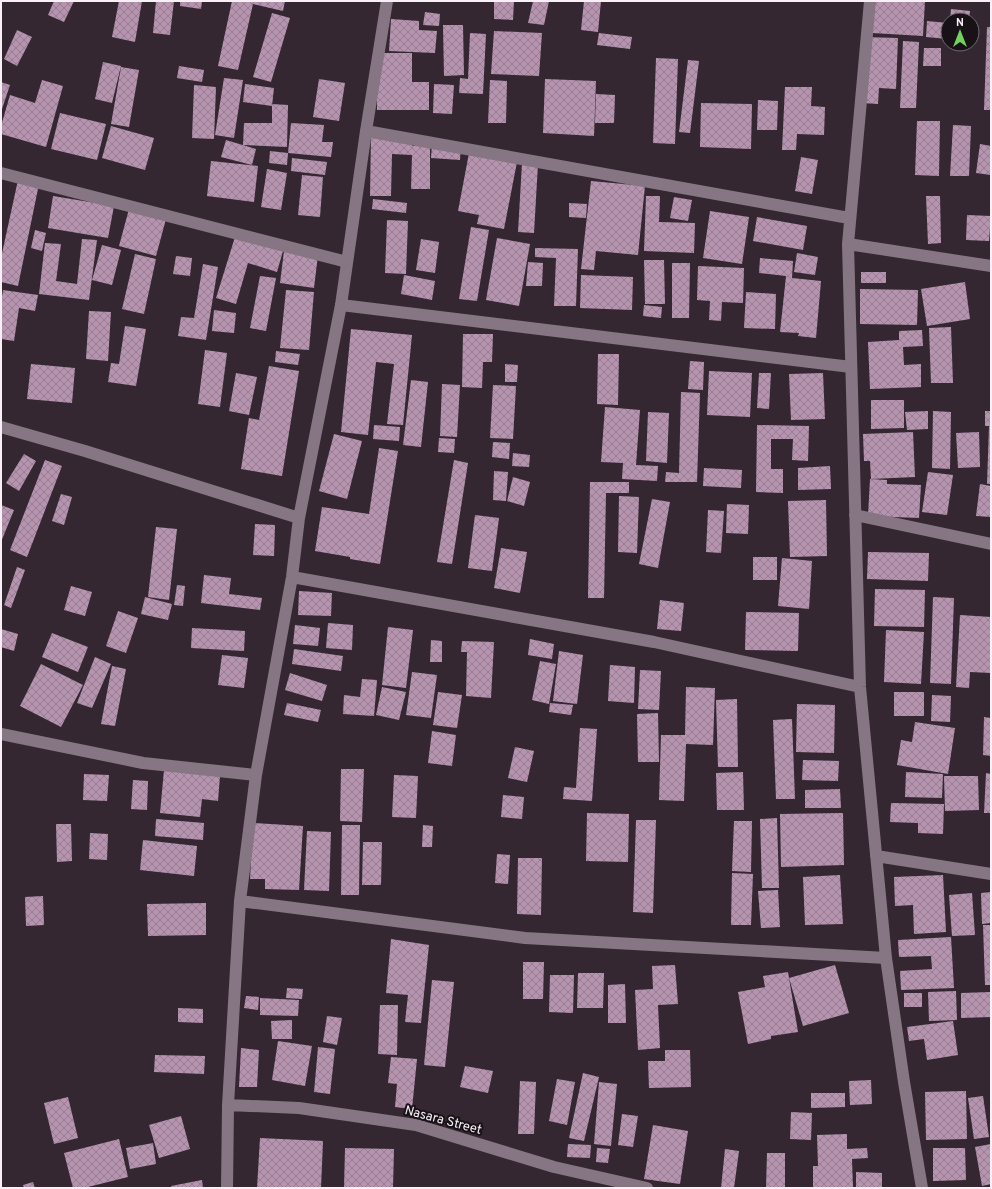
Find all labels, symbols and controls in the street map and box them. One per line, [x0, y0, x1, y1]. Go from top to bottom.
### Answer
north arrow [940, 12, 980, 52]
text: N [956, 16, 964, 30]
street label: Nasara Street [403, 1103, 483, 1139]

